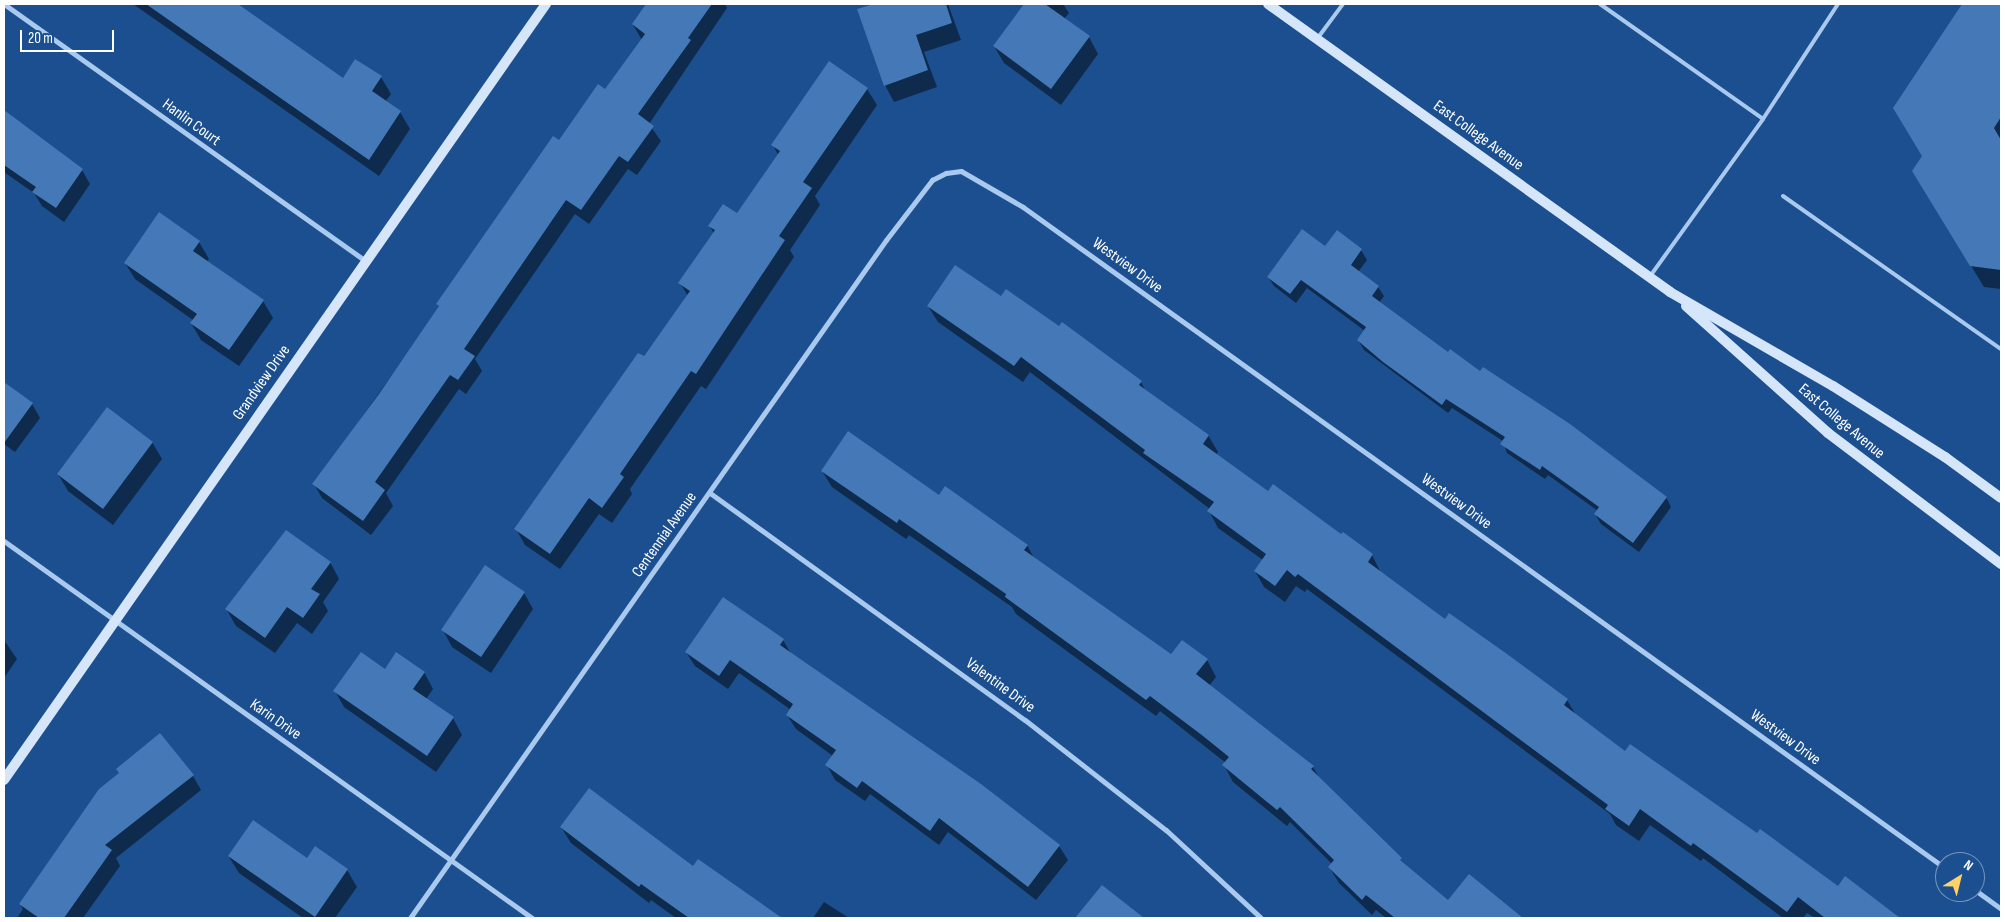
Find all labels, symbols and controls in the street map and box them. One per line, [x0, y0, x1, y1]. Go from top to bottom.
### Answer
scale bar [22, 20, 116, 52]
text: 20 m [28, 29, 53, 48]
street label: Hanlin Court [158, 95, 224, 151]
street label: East College Avenue [1429, 97, 1527, 175]
street label: Westview Drive [1088, 234, 1166, 298]
street label: Grandview Drive [229, 342, 295, 424]
street label: East College Avenue [1794, 380, 1888, 464]
street label: Westview Drive [1417, 470, 1495, 534]
street label: Centennial Avenue [629, 489, 701, 581]
street label: Valentine Drive [962, 654, 1038, 718]
street label: Karin Drive [246, 695, 304, 745]
street label: Westview Drive [1746, 706, 1824, 770]
north arrow [1935, 852, 1985, 902]
text: N [1960, 856, 1977, 874]

